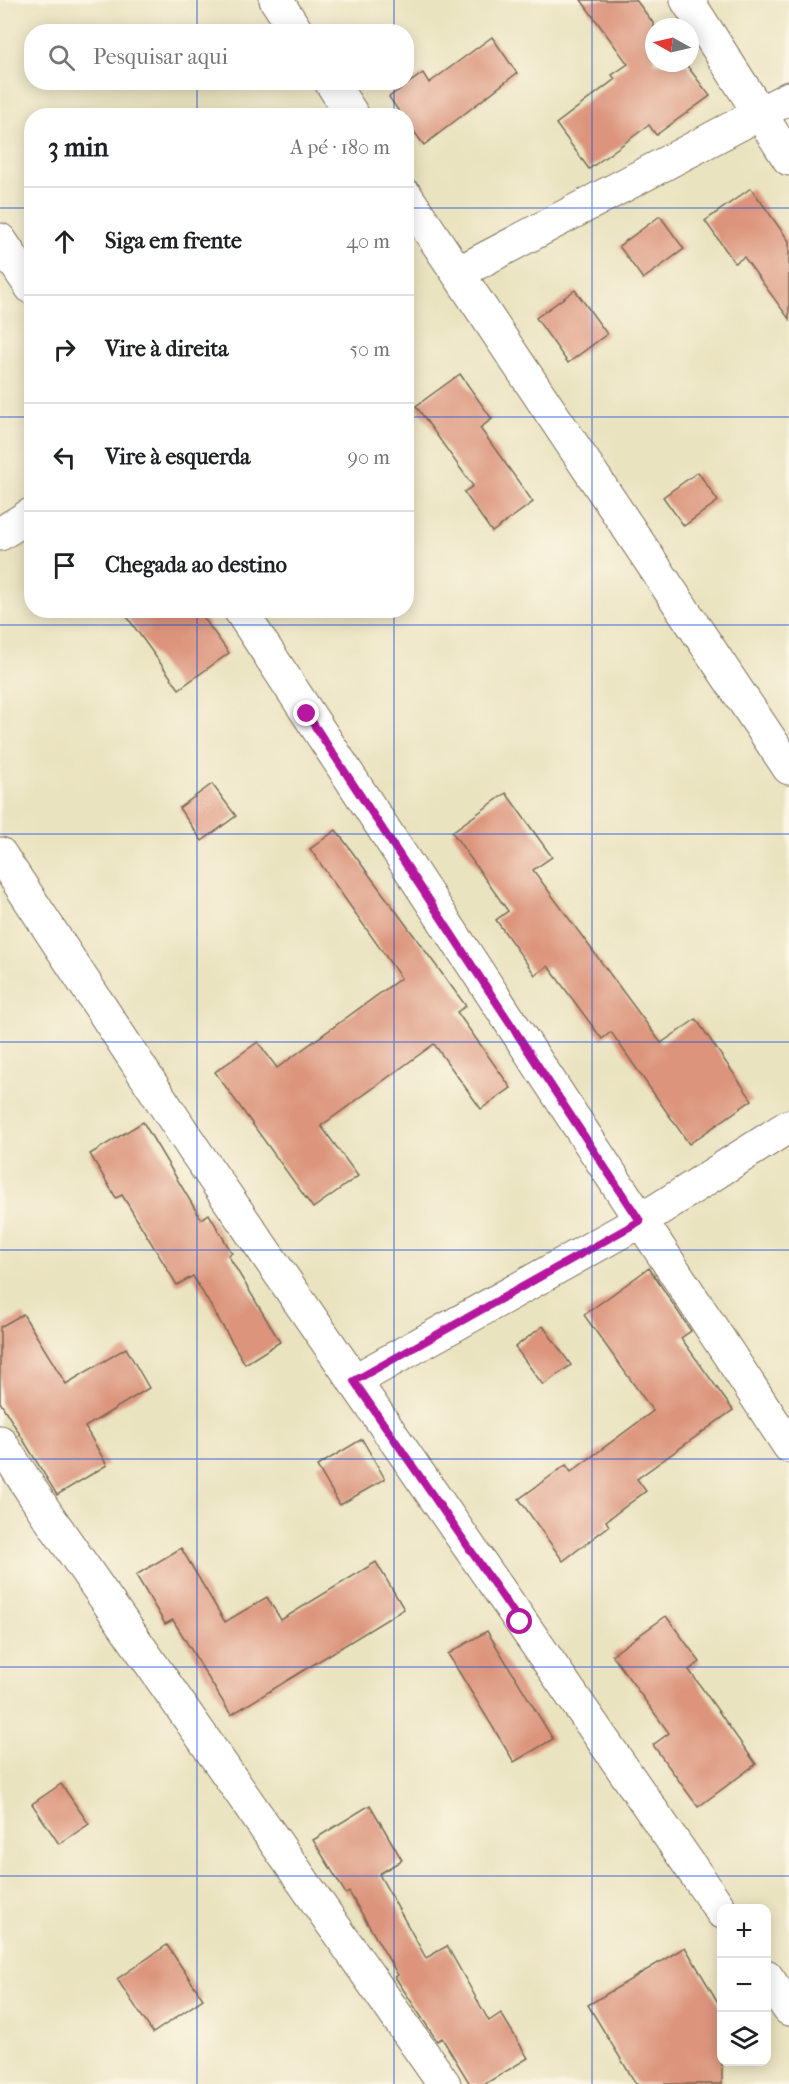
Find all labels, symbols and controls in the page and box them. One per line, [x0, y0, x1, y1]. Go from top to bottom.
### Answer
north arrow [645, 18, 699, 72]
search box [24, 24, 414, 90]
icon: search [45, 41, 78, 74]
text: Pesquisar aqui [93, 44, 228, 70]
text: 3 min [48, 132, 109, 163]
text: A pé · 180 m [290, 136, 390, 159]
icon: ahead [48, 225, 81, 258]
text: Siga em frente [105, 228, 242, 254]
text: 40 m [346, 230, 390, 253]
icon: right [48, 333, 81, 366]
text: Vire à direita [105, 336, 228, 362]
text: 50 m [349, 338, 390, 361]
icon: left [48, 441, 81, 474]
text: Vire à esquerda [105, 444, 250, 470]
text: 90 m [348, 446, 390, 469]
icon: arrive [48, 549, 81, 582]
text: Chegada ao destino [105, 552, 287, 578]
route end [293, 700, 319, 726]
route start [506, 1608, 532, 1634]
map controls [717, 1904, 771, 2066]
button: + [717, 1904, 771, 1958]
button: − [717, 1958, 771, 2012]
button: layers [717, 2012, 771, 2066]

